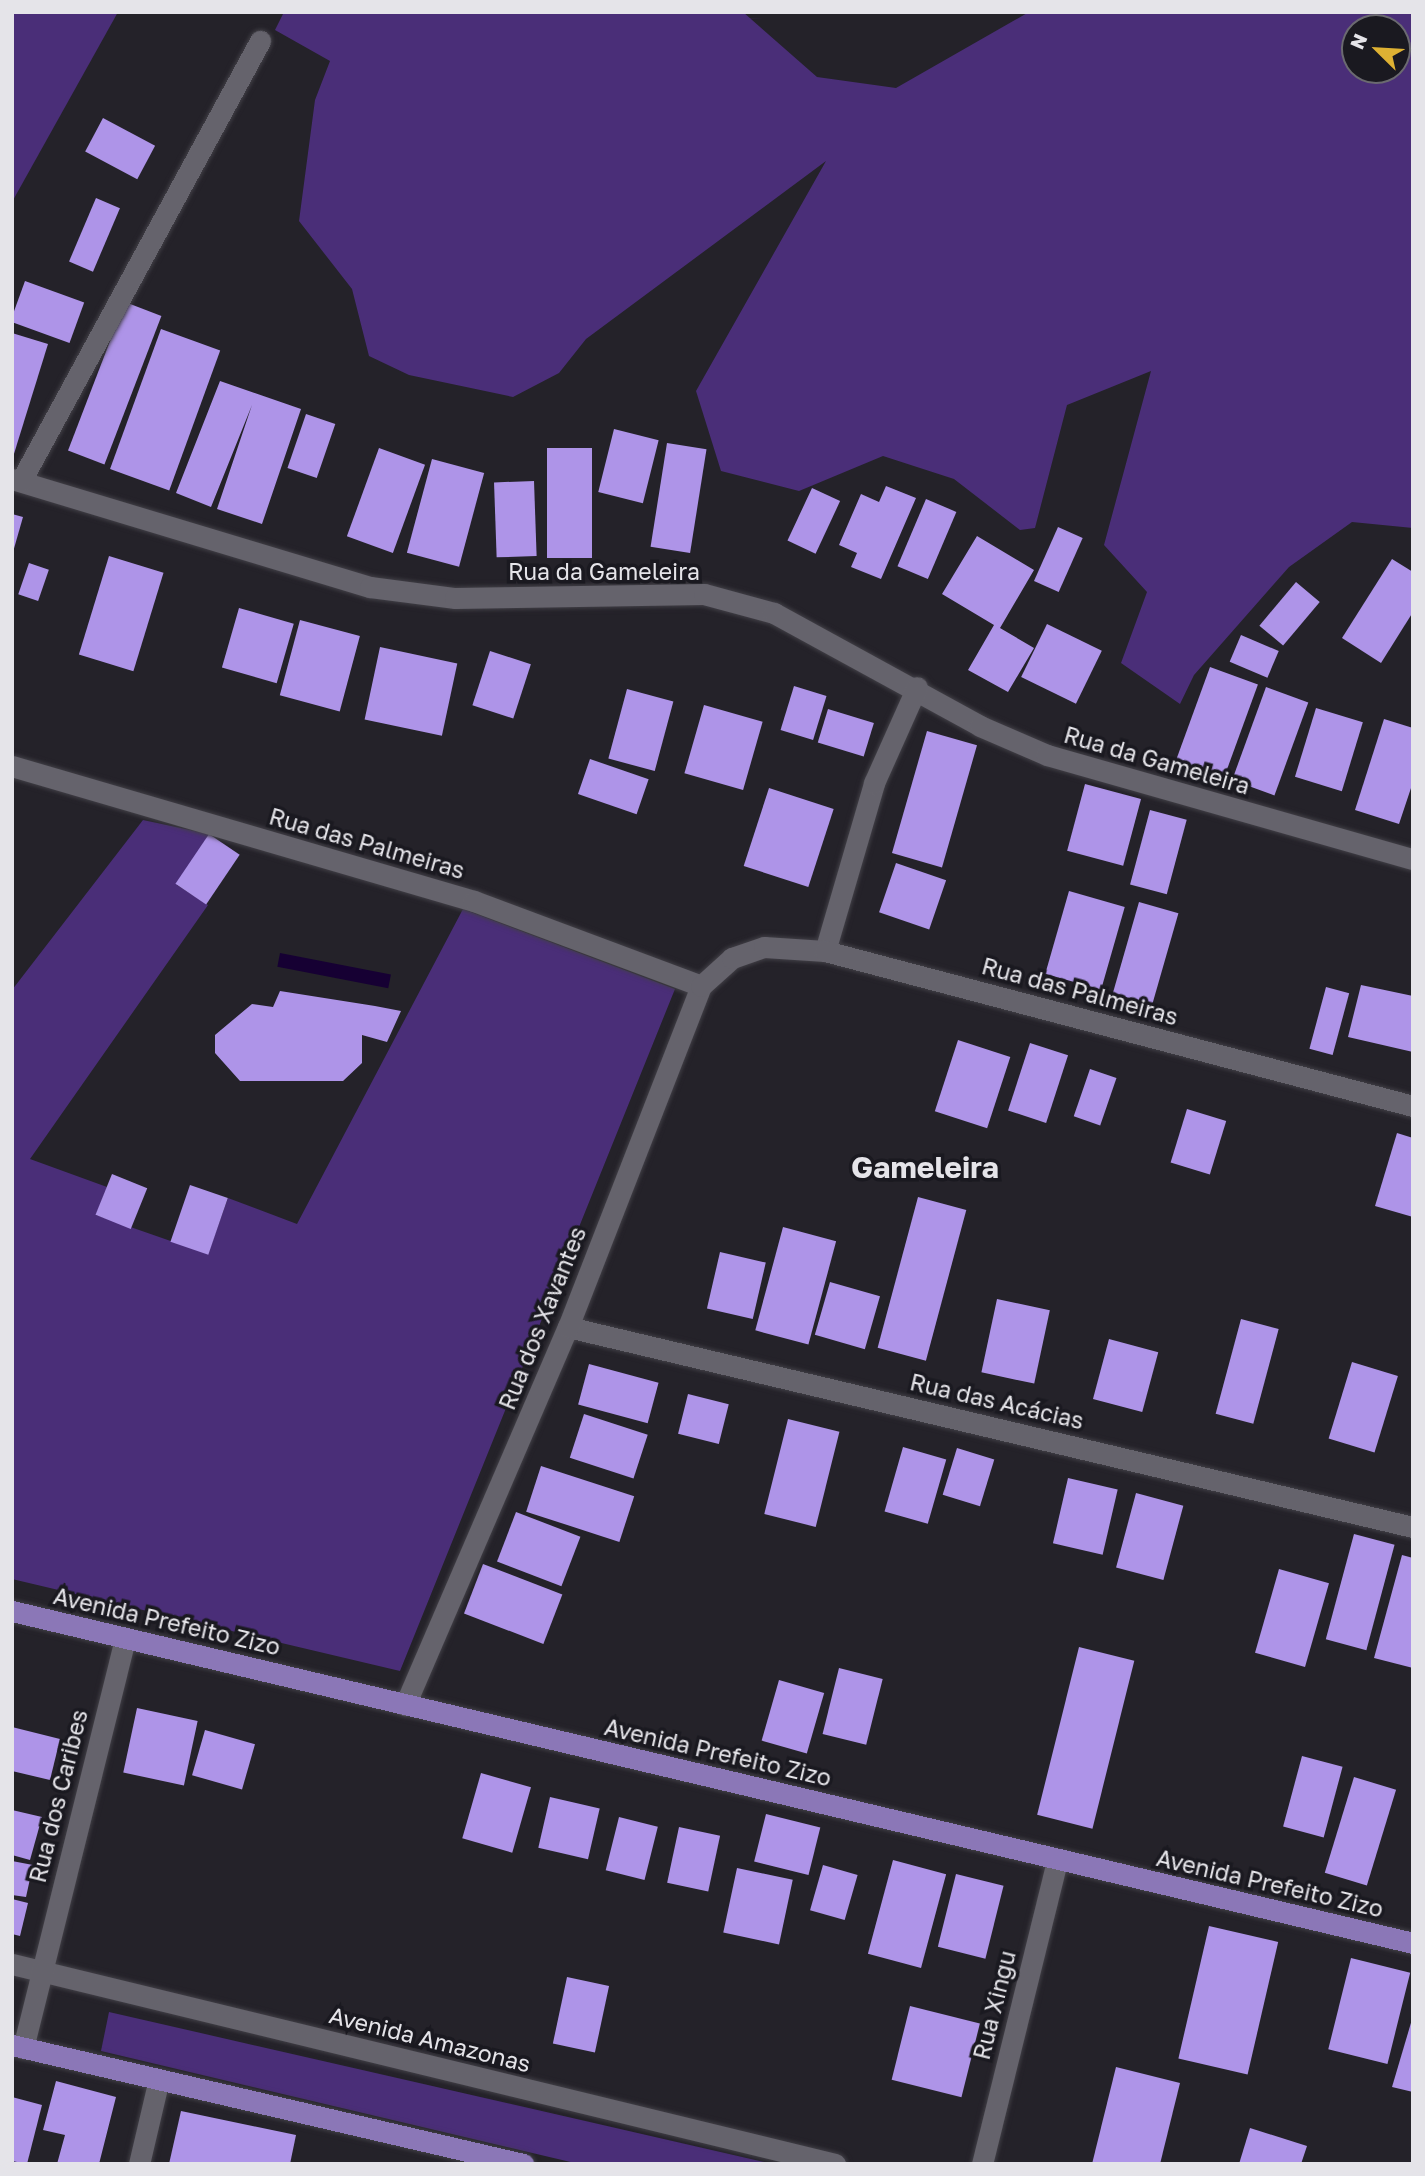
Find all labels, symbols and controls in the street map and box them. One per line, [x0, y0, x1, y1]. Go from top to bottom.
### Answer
north arrow [1341, 14, 1411, 84]
text: N [1345, 30, 1372, 52]
street label: Rua da Gameleira [508, 557, 700, 585]
street label: Rua da Gameleira [1061, 720, 1253, 800]
street label: Rua das Palmeiras [266, 802, 468, 884]
street label: Rua das Palmeiras [979, 952, 1181, 1030]
district label: Gameleira [851, 1149, 999, 1185]
street label: Rua dos Xavantes [493, 1222, 591, 1414]
street label: Rua das Acácias [907, 1368, 1087, 1434]
street label: Avenida Prefeito Zizo [51, 1581, 283, 1661]
street label: Rua dos Caribes [23, 1707, 93, 1885]
street label: Avenida Prefeito Zizo [602, 1712, 834, 1792]
street label: Avenida Prefeito Zizo [1154, 1843, 1386, 1923]
street label: Rua Xingu [967, 1948, 1021, 2062]
street label: Avenida Amazonas [326, 2001, 534, 2077]

